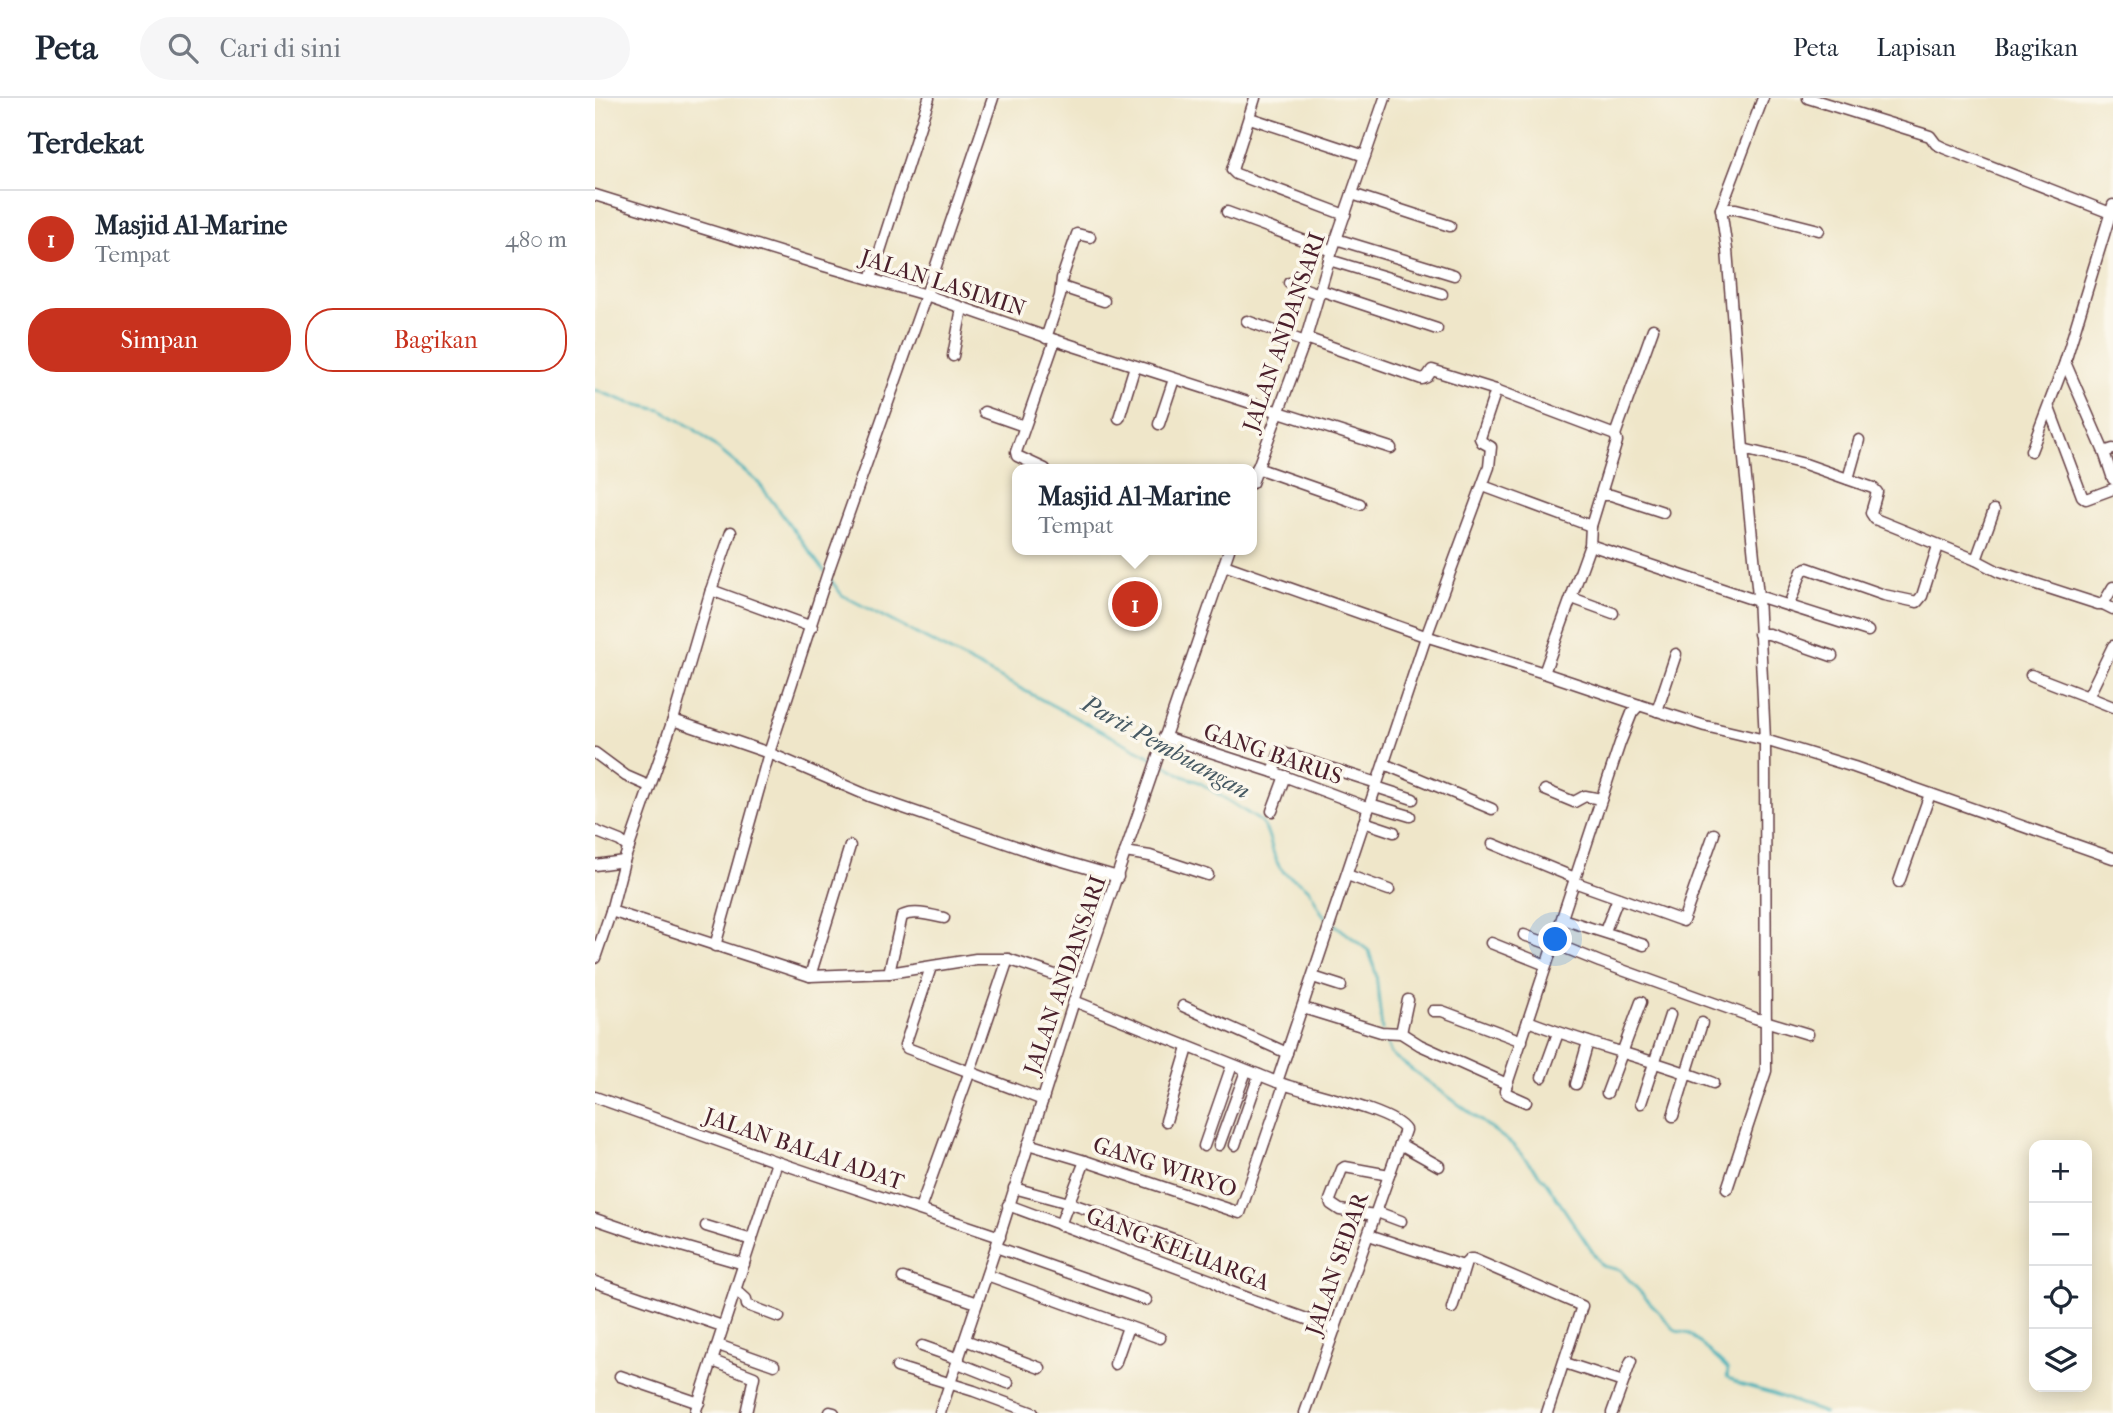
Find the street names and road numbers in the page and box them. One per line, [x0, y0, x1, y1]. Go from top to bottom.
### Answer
street label: JALAN ANDANSARI [1237, 229, 1331, 437]
street label: JALAN LASIMIN [855, 243, 1029, 322]
street label: GANG BARUS [1200, 718, 1346, 790]
street label: JALAN ANDANSARI [1018, 872, 1112, 1080]
street label: JALAN BALAI ADAT [699, 1101, 908, 1196]
street label: GANG WIRYO [1090, 1131, 1240, 1203]
street label: JALAN SEDAR [1299, 1188, 1375, 1341]
street label: GANG KELUARGA [1083, 1202, 1274, 1297]

